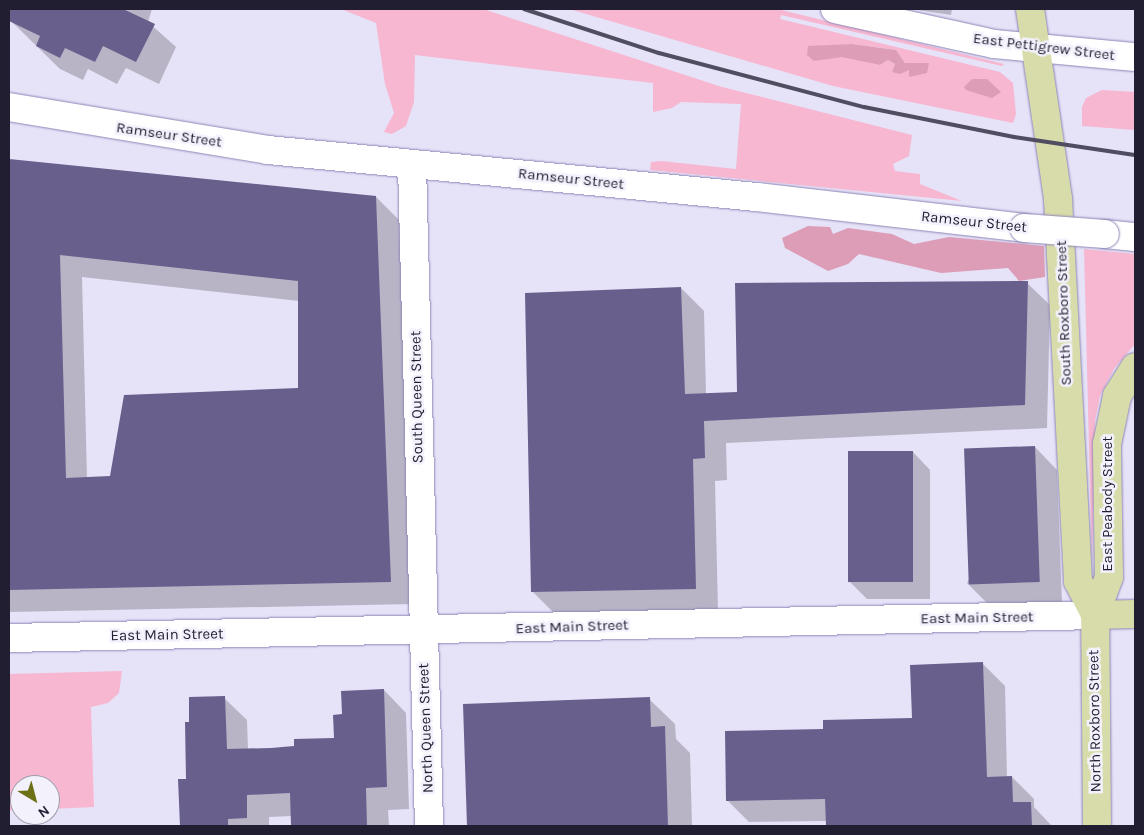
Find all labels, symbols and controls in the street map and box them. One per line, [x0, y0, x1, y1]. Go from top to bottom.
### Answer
street label: East Pettigrew Street [972, 29, 1116, 65]
street label: Ramseur Street [115, 119, 223, 151]
street label: Ramseur Street [517, 164, 625, 194]
street label: Ramseur Street [920, 207, 1028, 237]
street label: South Roxboro Street [1052, 240, 1076, 386]
street label: South Queen Street [407, 331, 427, 463]
street label: East Peabody Street [1099, 436, 1117, 572]
street label: East Main Street [920, 608, 1034, 628]
street label: East Main Street [515, 616, 629, 638]
street label: East Main Street [110, 625, 224, 645]
street label: North Roxboro Street [1085, 650, 1105, 792]
street label: North Queen Street [415, 663, 437, 793]
north arrow [10, 775, 60, 825]
text: N [35, 802, 53, 821]

